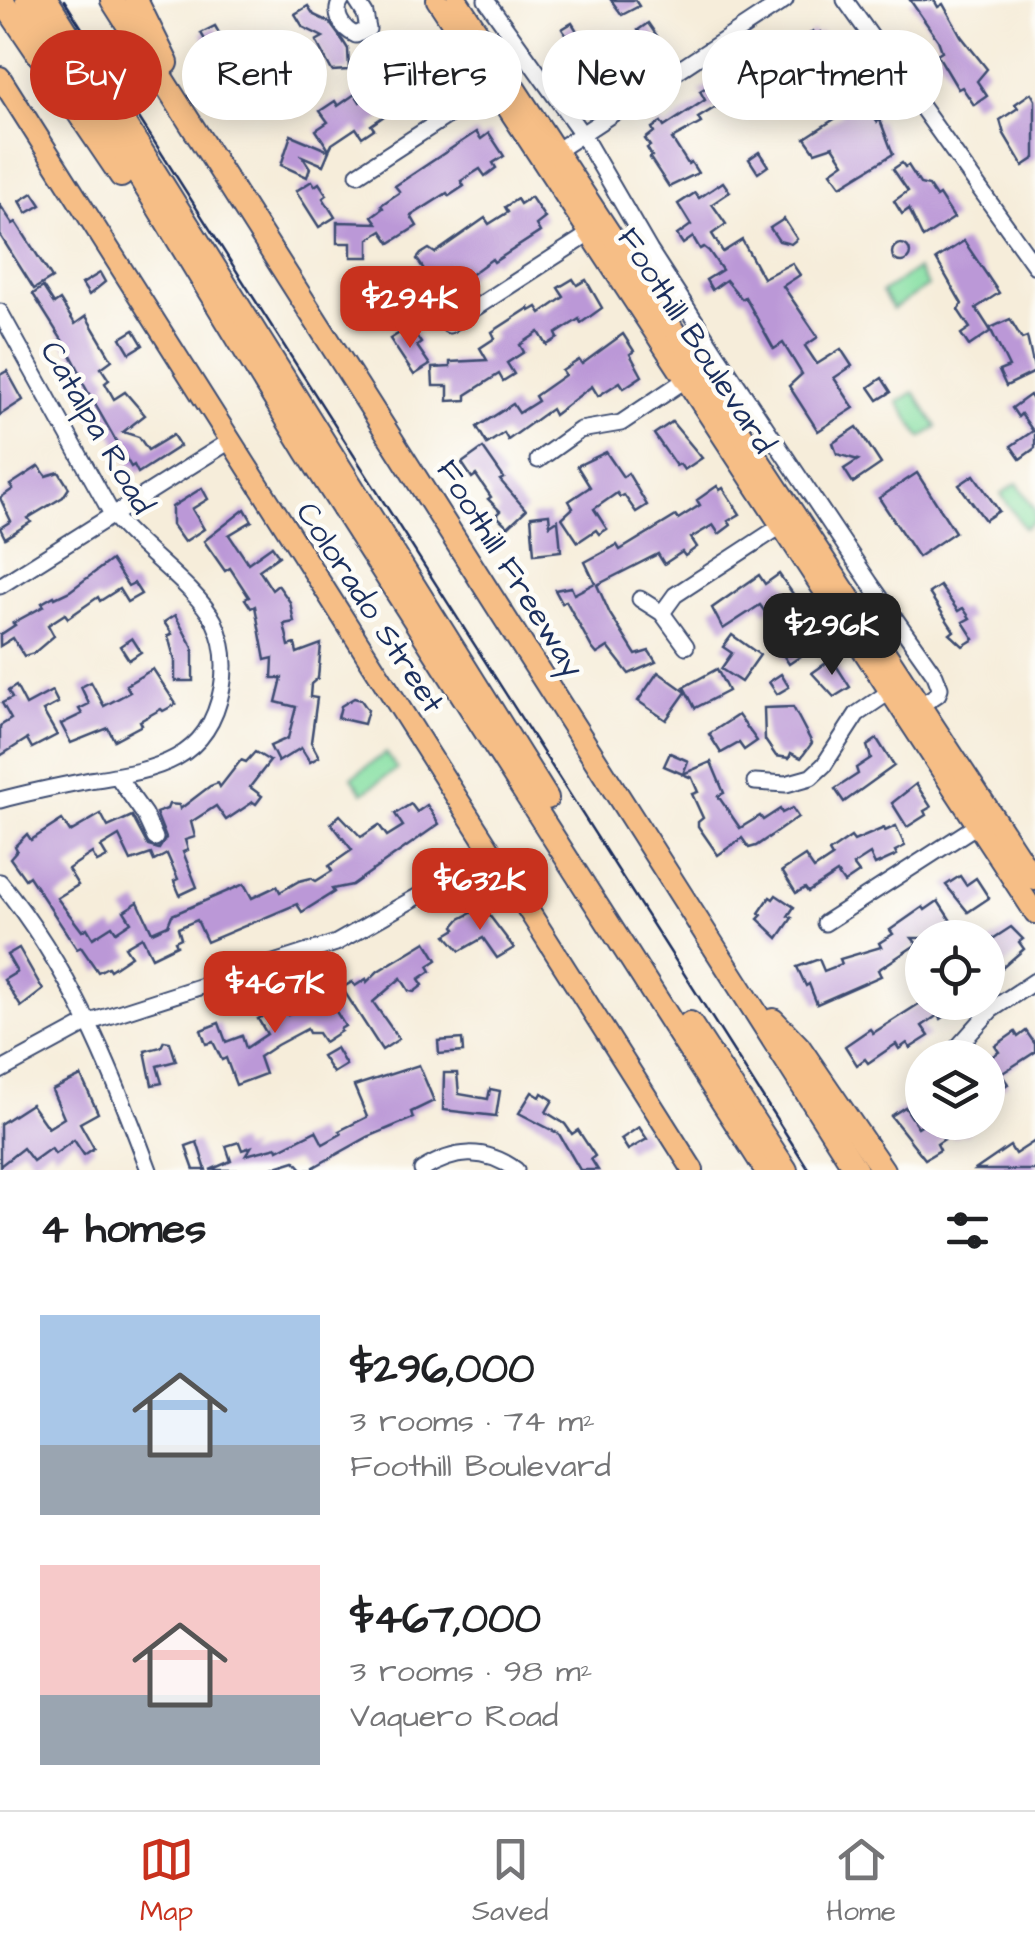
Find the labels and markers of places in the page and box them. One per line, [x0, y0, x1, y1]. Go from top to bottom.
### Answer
pin: $294K [340, 266, 480, 351]
pin: $296K [762, 593, 902, 678]
pin: $632K [410, 848, 550, 933]
pin: $467K [205, 951, 345, 1036]

